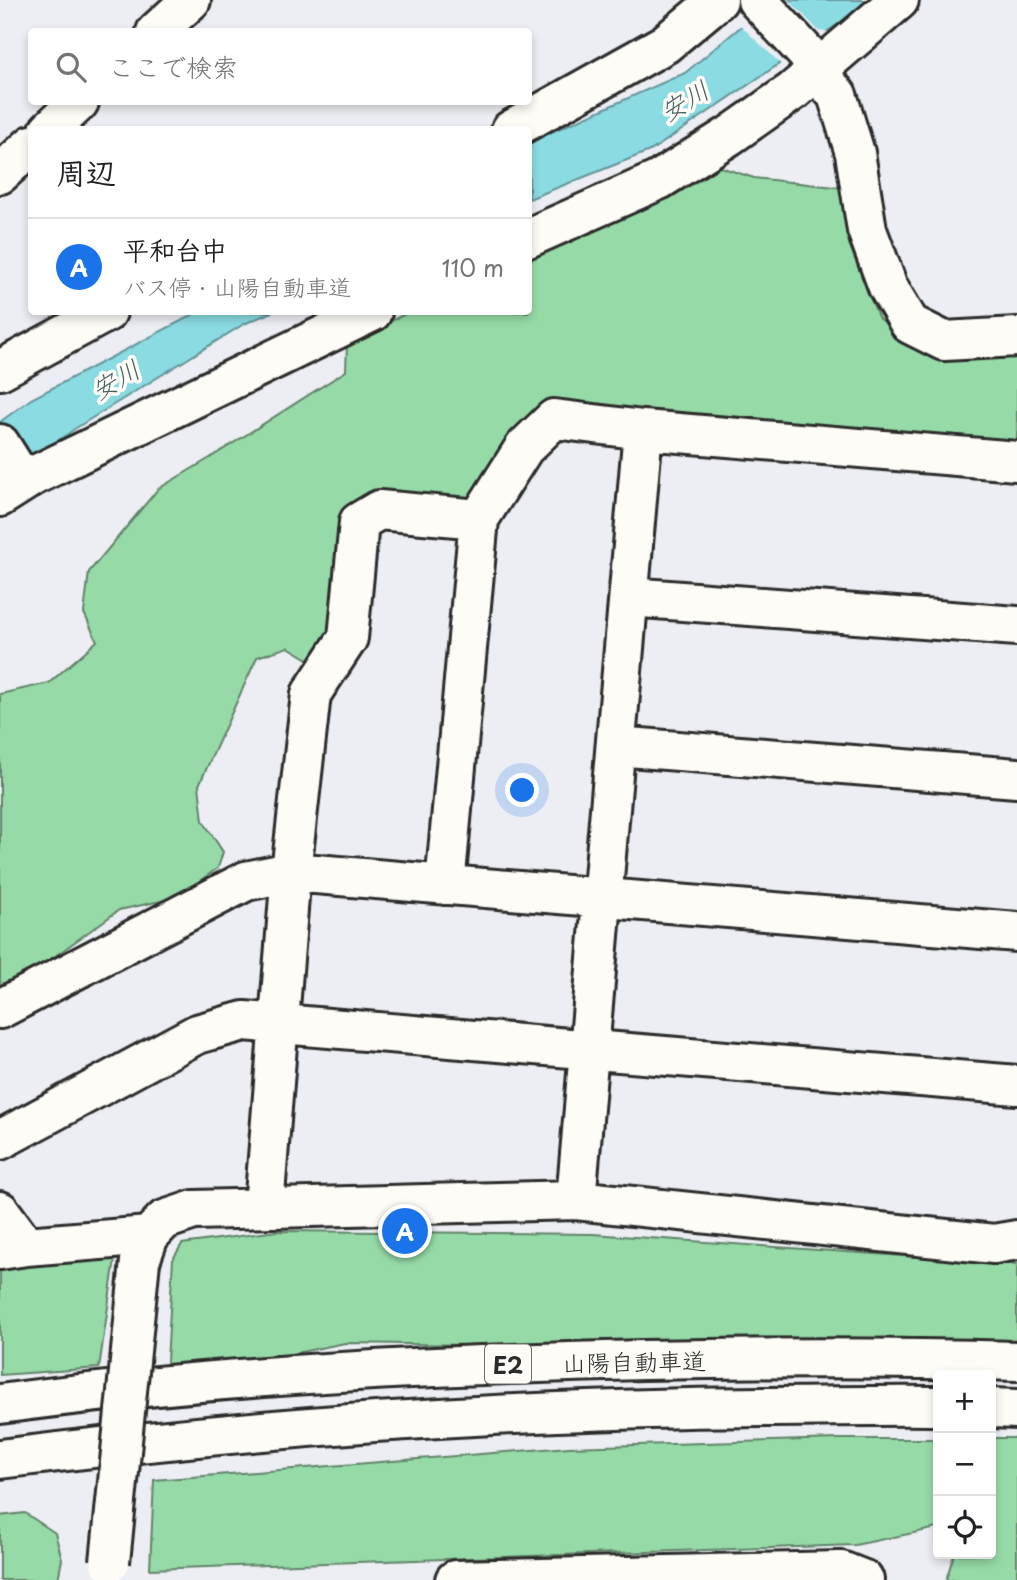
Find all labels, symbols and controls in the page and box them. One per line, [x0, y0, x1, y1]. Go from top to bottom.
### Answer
search box [28, 28, 532, 105]
text: ここで検索 [108, 47, 238, 86]
icon: search [52, 48, 90, 86]
water label: 安川 [652, 70, 716, 130]
text: 周辺 [56, 149, 116, 194]
text: 平和台中 [123, 230, 227, 269]
text: A [70, 250, 88, 285]
text: 110 m [442, 250, 504, 285]
text: バス停 · 山陽自動車道 [123, 269, 352, 304]
water label: 安川 [83, 349, 147, 409]
your location [505, 773, 539, 807]
pin: A [382, 1205, 428, 1257]
street label: 山陽自動車道 [562, 1342, 706, 1380]
road number: E2 [485, 1344, 531, 1384]
map controls [933, 1370, 996, 1559]
button: + [933, 1370, 996, 1433]
button: − [933, 1433, 996, 1496]
button: locate [933, 1496, 996, 1559]

